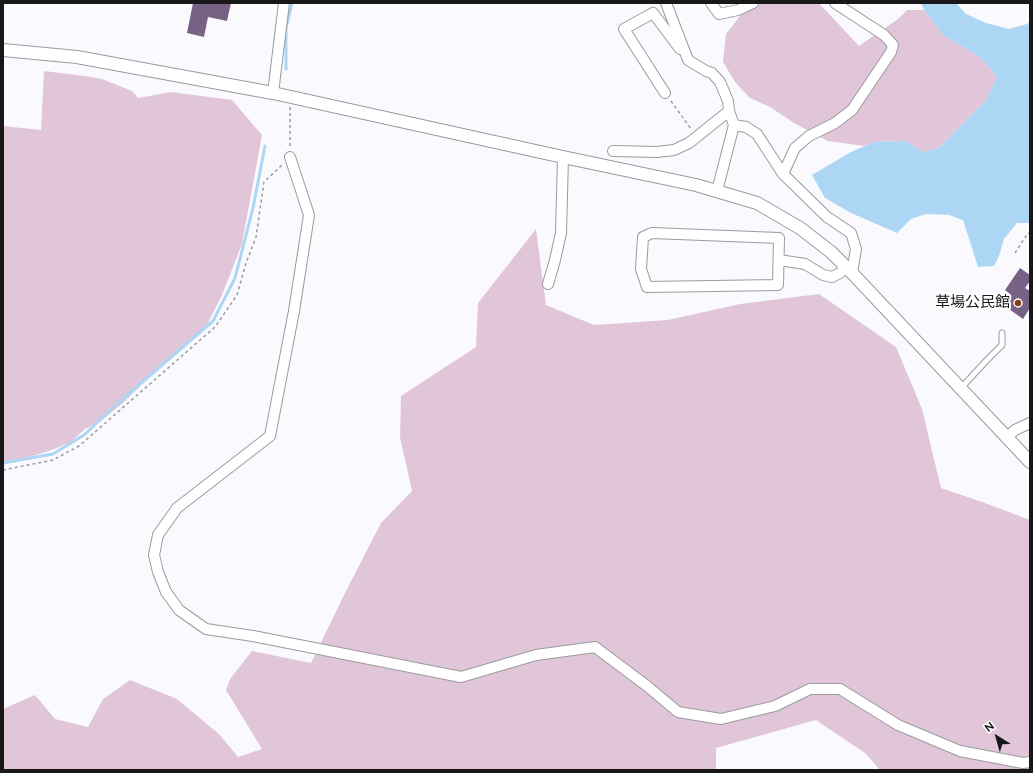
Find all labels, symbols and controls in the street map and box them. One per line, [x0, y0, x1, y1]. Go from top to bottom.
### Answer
place label: 草場公民館 [935, 294, 1010, 312]
marker: 草場公民館 [1013, 298, 1023, 308]
north arrow [977, 717, 1017, 757]
text: N [982, 719, 997, 735]

